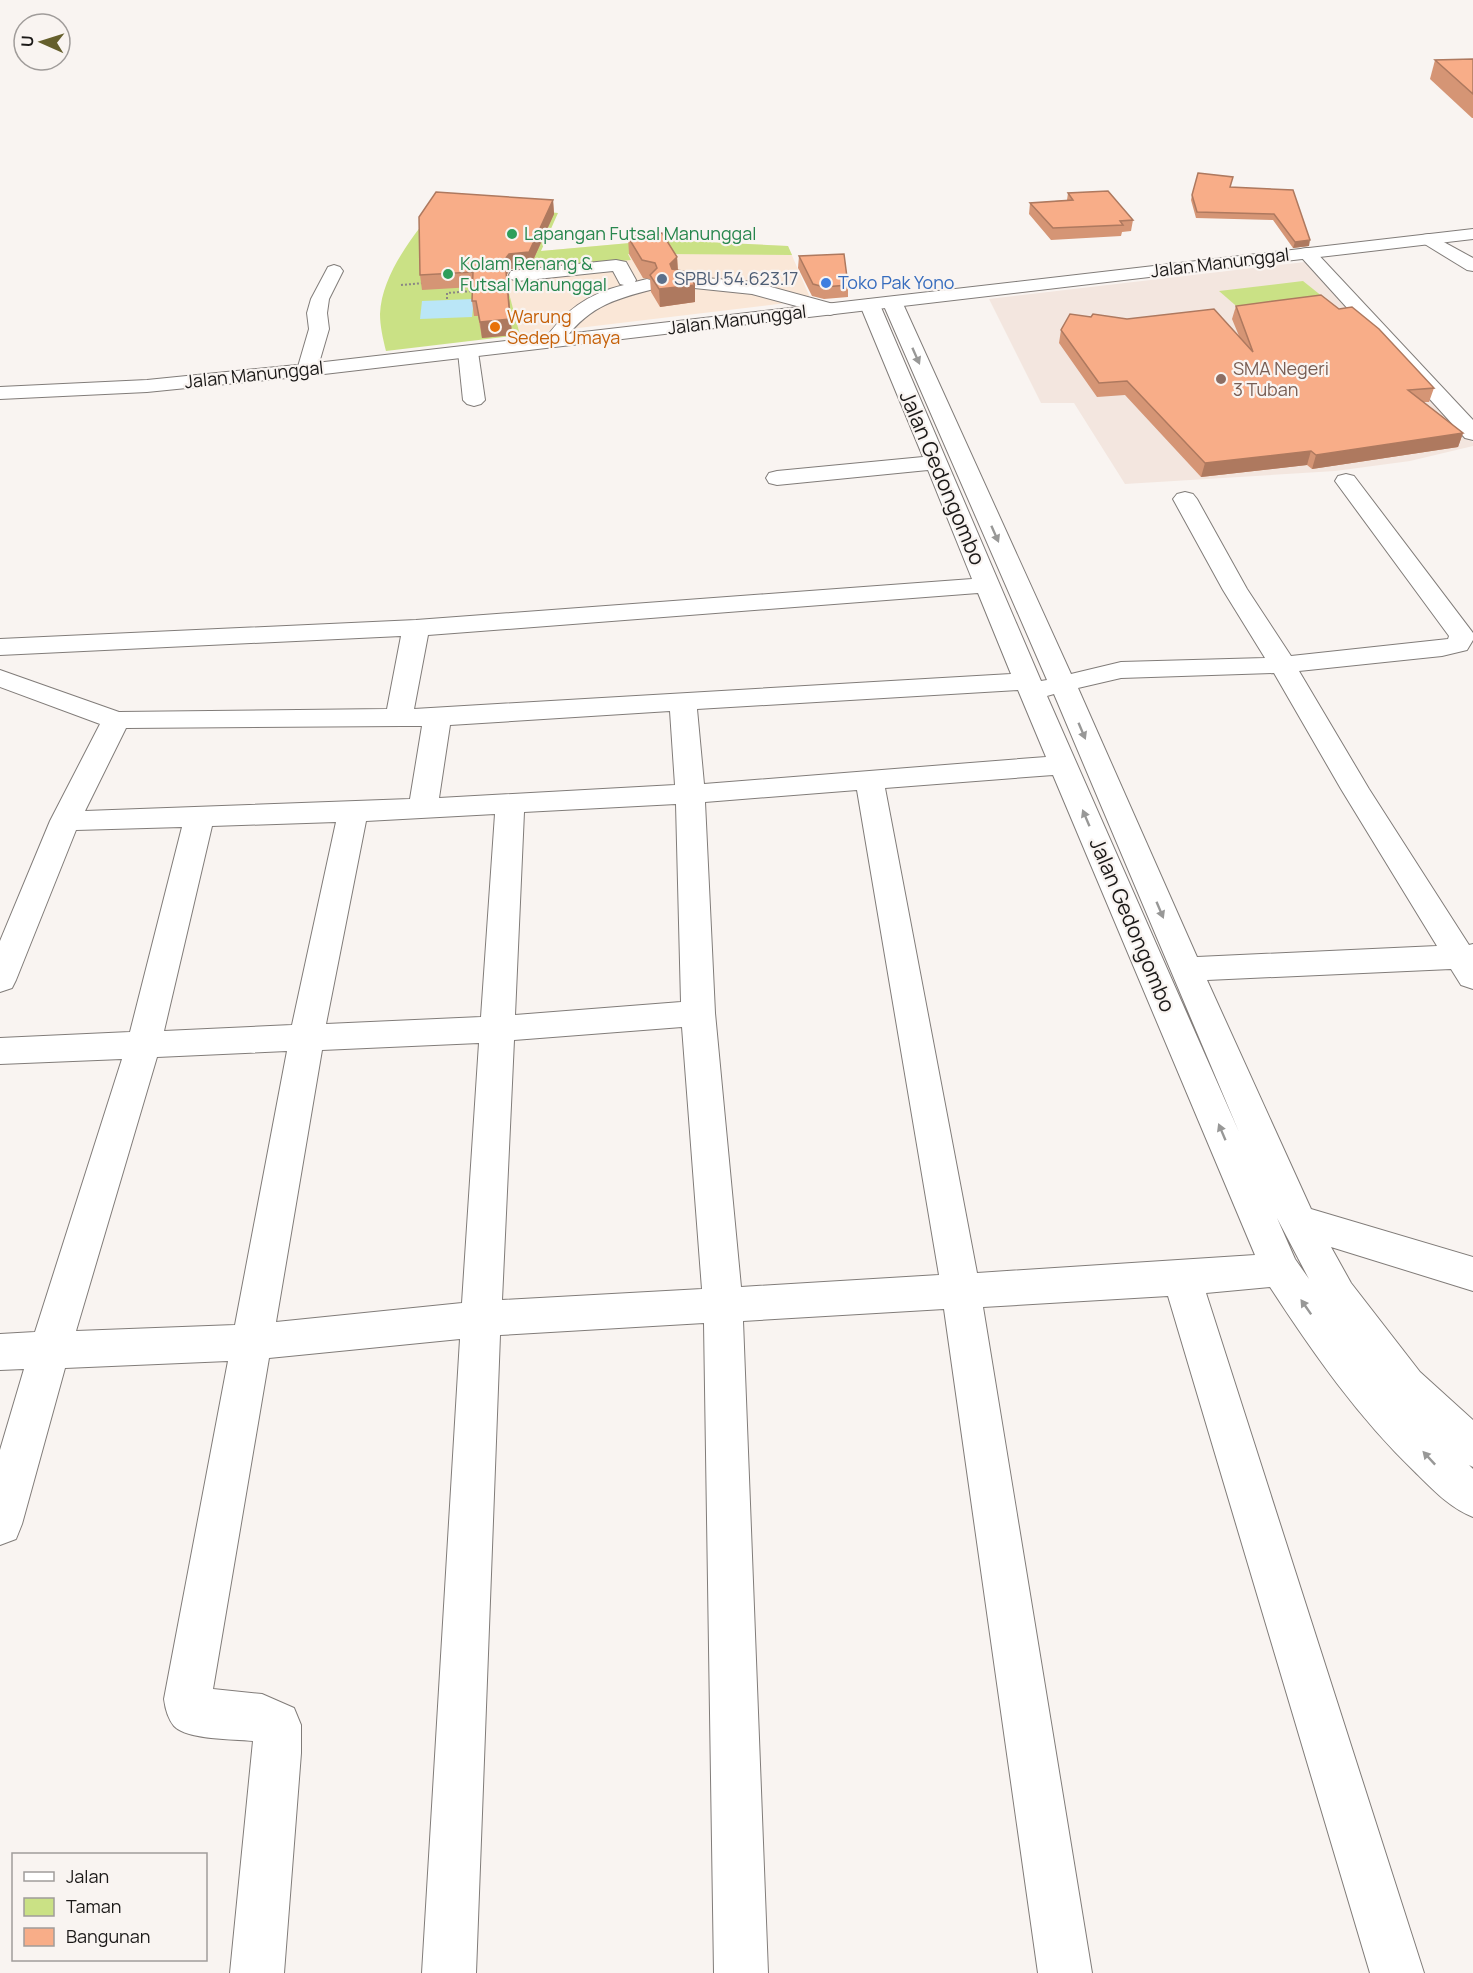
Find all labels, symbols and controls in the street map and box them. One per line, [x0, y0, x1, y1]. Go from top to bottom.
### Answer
north arrow [12, 12, 72, 72]
text: U [16, 35, 38, 48]
place label: Lapangan Futsal Manunggal [524, 221, 756, 245]
marker: Lapangan Futsal Manunggal [505, 227, 519, 241]
street label: Jalan Manunggal [1149, 242, 1291, 282]
place label: Kolam Renang & Futsal Manunggal [460, 251, 607, 296]
place label: SPBU 54.623.17 [674, 266, 798, 290]
marker: Kolam Renang & Futsal Manunggal [441, 267, 455, 281]
place label: Toko Pak Yono [838, 270, 954, 294]
marker: SPBU 54.623.17 [655, 272, 669, 286]
marker: Toko Pak Yono [819, 276, 833, 290]
street label: Jalan Manunggal [666, 299, 808, 339]
place label: Warung Sedep Umaya [507, 304, 620, 349]
marker: Warung Sedep Umaya [488, 320, 502, 334]
one-way arrow [911, 347, 921, 365]
street label: Jalan Manunggal [183, 355, 325, 393]
place label: SMA Negeri 3 Tuban [1233, 356, 1329, 401]
marker: SMA Negeri 3 Tuban [1214, 372, 1228, 386]
street label: Jalan Gedongombo [894, 386, 992, 569]
one-way arrow [991, 525, 1000, 542]
one-way arrow [1078, 723, 1087, 740]
one-way arrow [1081, 809, 1090, 827]
street label: Jalan Gedongombo [1084, 833, 1182, 1016]
one-way arrow [1155, 902, 1164, 919]
one-way arrow [1216, 1123, 1226, 1141]
one-way arrow [1300, 1300, 1312, 1316]
one-way arrow [1423, 1451, 1436, 1466]
legend [12, 1853, 207, 1961]
text: Jalan [66, 1864, 109, 1888]
text: Taman [66, 1894, 121, 1918]
text: Bangunan [66, 1924, 150, 1948]

